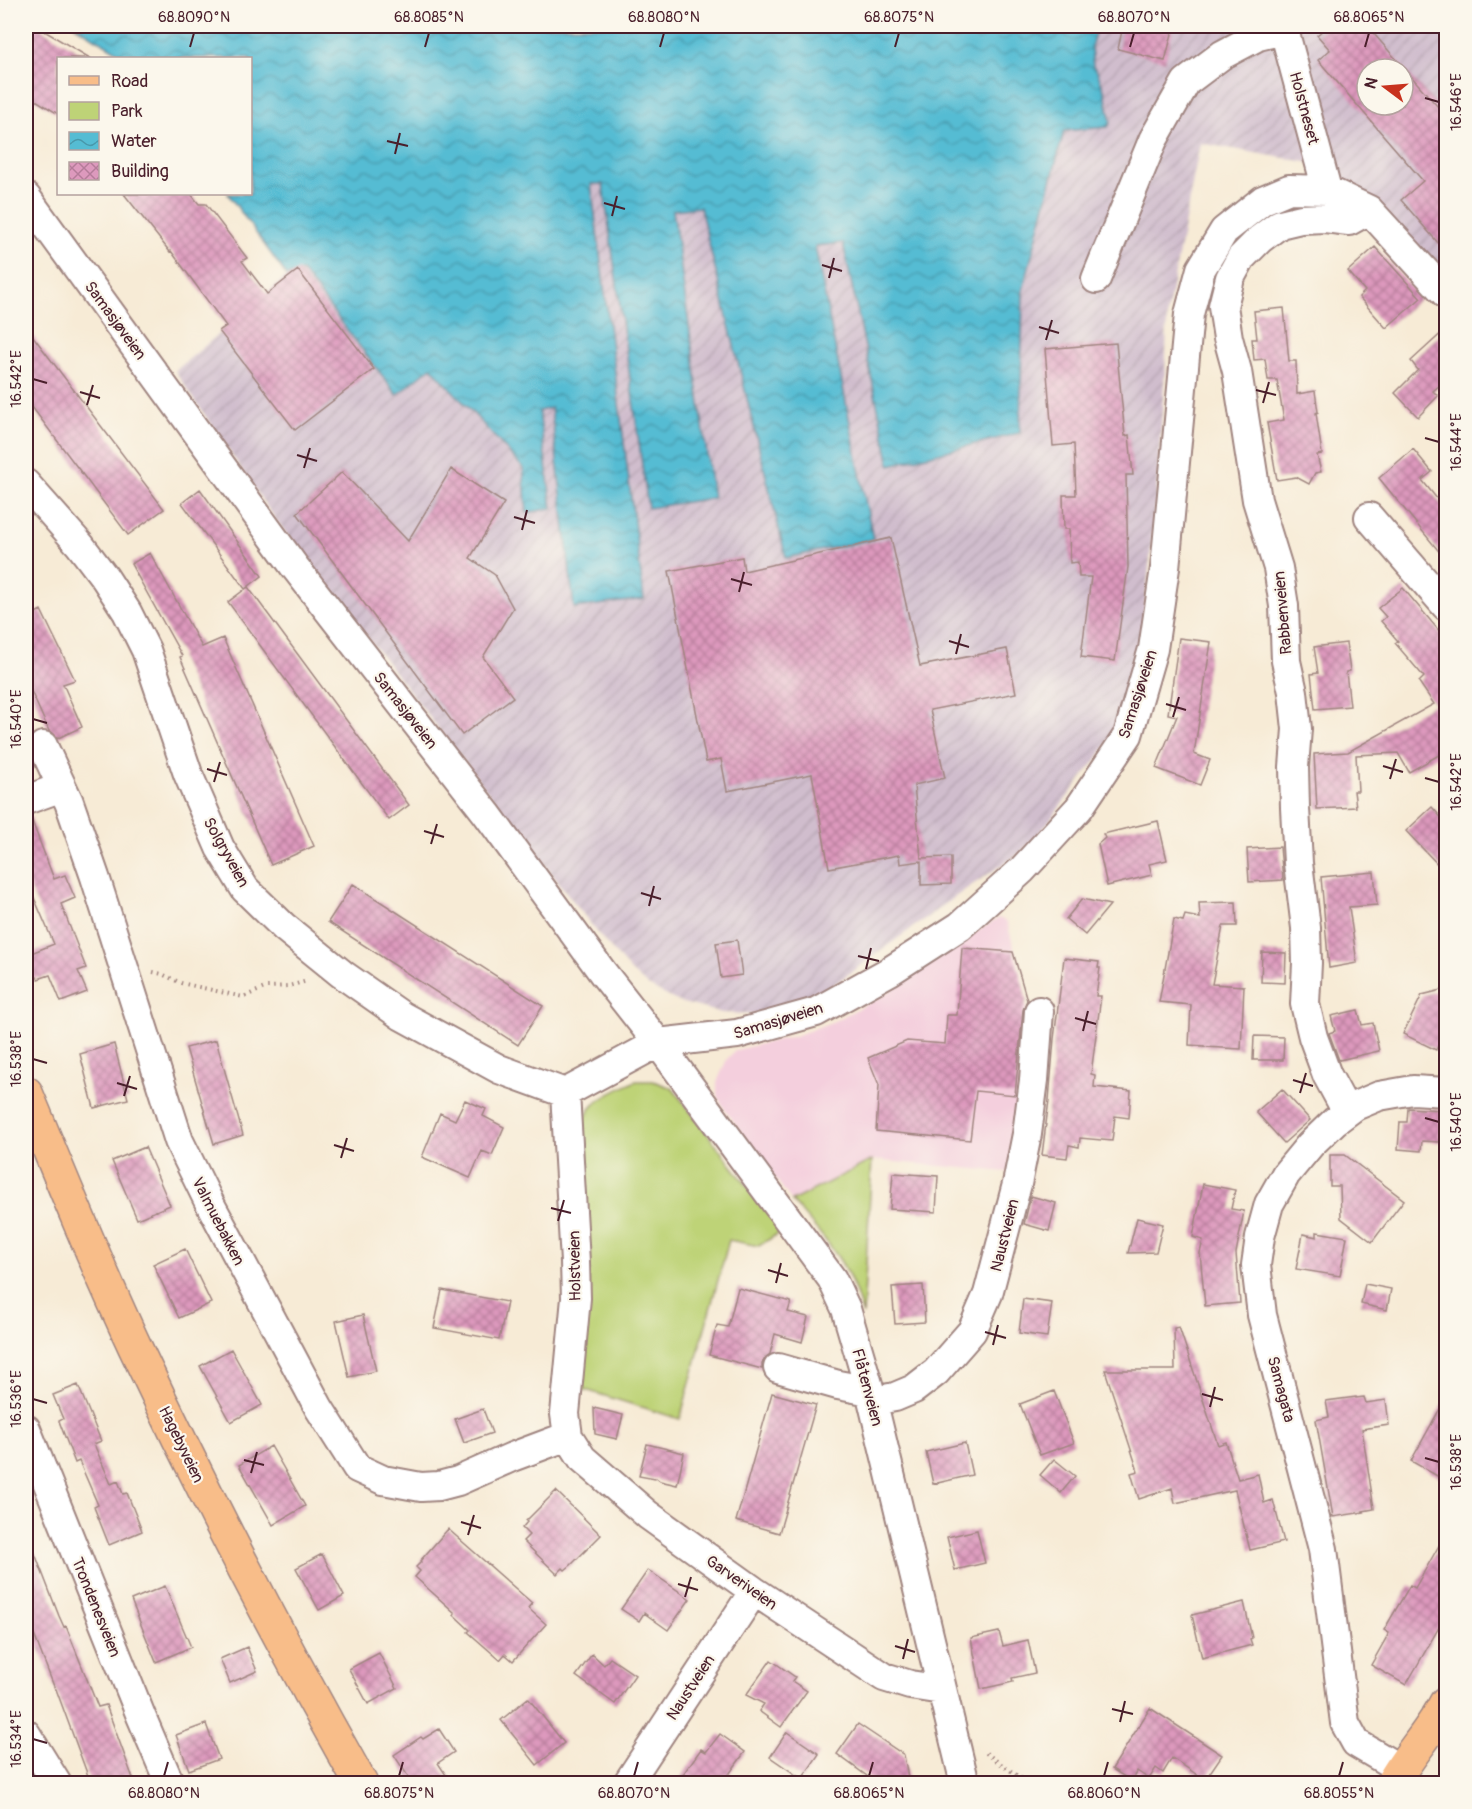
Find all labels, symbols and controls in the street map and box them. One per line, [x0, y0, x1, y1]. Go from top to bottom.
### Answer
text: 68.8090°N [158, 8, 230, 27]
text: 68.8085°N [394, 8, 464, 27]
text: 68.8080°N [628, 8, 700, 27]
text: 68.8075°N [864, 8, 934, 27]
text: 68.8070°N [1098, 8, 1170, 27]
text: 68.8065°N [1334, 8, 1404, 27]
legend [57, 57, 252, 195]
north arrow [1355, 57, 1415, 117]
text: Road [111, 70, 148, 93]
street label: Holstneset [1285, 70, 1323, 147]
text: 16.546°E [1447, 73, 1466, 131]
text: N [1360, 75, 1383, 91]
text: Park [111, 100, 143, 123]
text: Water [111, 130, 157, 153]
text: Building [111, 160, 169, 183]
street label: Samasjøveien [80, 277, 150, 364]
text: 16.542°E [7, 350, 26, 408]
text: 16.544°E [1447, 413, 1466, 471]
street label: Rabbenveien [1269, 570, 1297, 655]
street label: Samasjøveien [1114, 647, 1162, 741]
street label: Samasjøveien [369, 668, 442, 753]
text: 16.540°E [7, 689, 26, 749]
text: 16.542°E [1447, 753, 1466, 811]
street label: Solgryveien [199, 814, 254, 891]
street label: Samasjøveien [731, 998, 825, 1044]
text: 16.538°E [7, 1031, 26, 1087]
text: 16.540°E [1447, 1092, 1466, 1152]
street label: Valmuebakken [187, 1174, 249, 1269]
street label: Naustveien [986, 1197, 1024, 1274]
street label: Holstveien [564, 1230, 586, 1302]
street label: Flåtenveien [847, 1346, 887, 1428]
street label: Samagata [1263, 1354, 1299, 1424]
text: 16.536°E [7, 1370, 26, 1428]
street label: Hagebyveien [154, 1403, 208, 1486]
text: 16.538°E [1447, 1434, 1466, 1490]
street label: Garveriveien [702, 1551, 781, 1615]
street label: Trondenesveien [67, 1555, 125, 1660]
street label: Naustveien [662, 1651, 719, 1724]
text: 16.534°E [7, 1710, 26, 1768]
text: 68.8080°N [128, 1784, 200, 1803]
text: 68.8075°N [364, 1784, 434, 1803]
text: 68.8070°N [598, 1784, 670, 1803]
text: 68.8065°N [834, 1784, 904, 1803]
text: 68.8060°N [1067, 1784, 1141, 1803]
text: 68.8055°N [1304, 1784, 1374, 1803]

